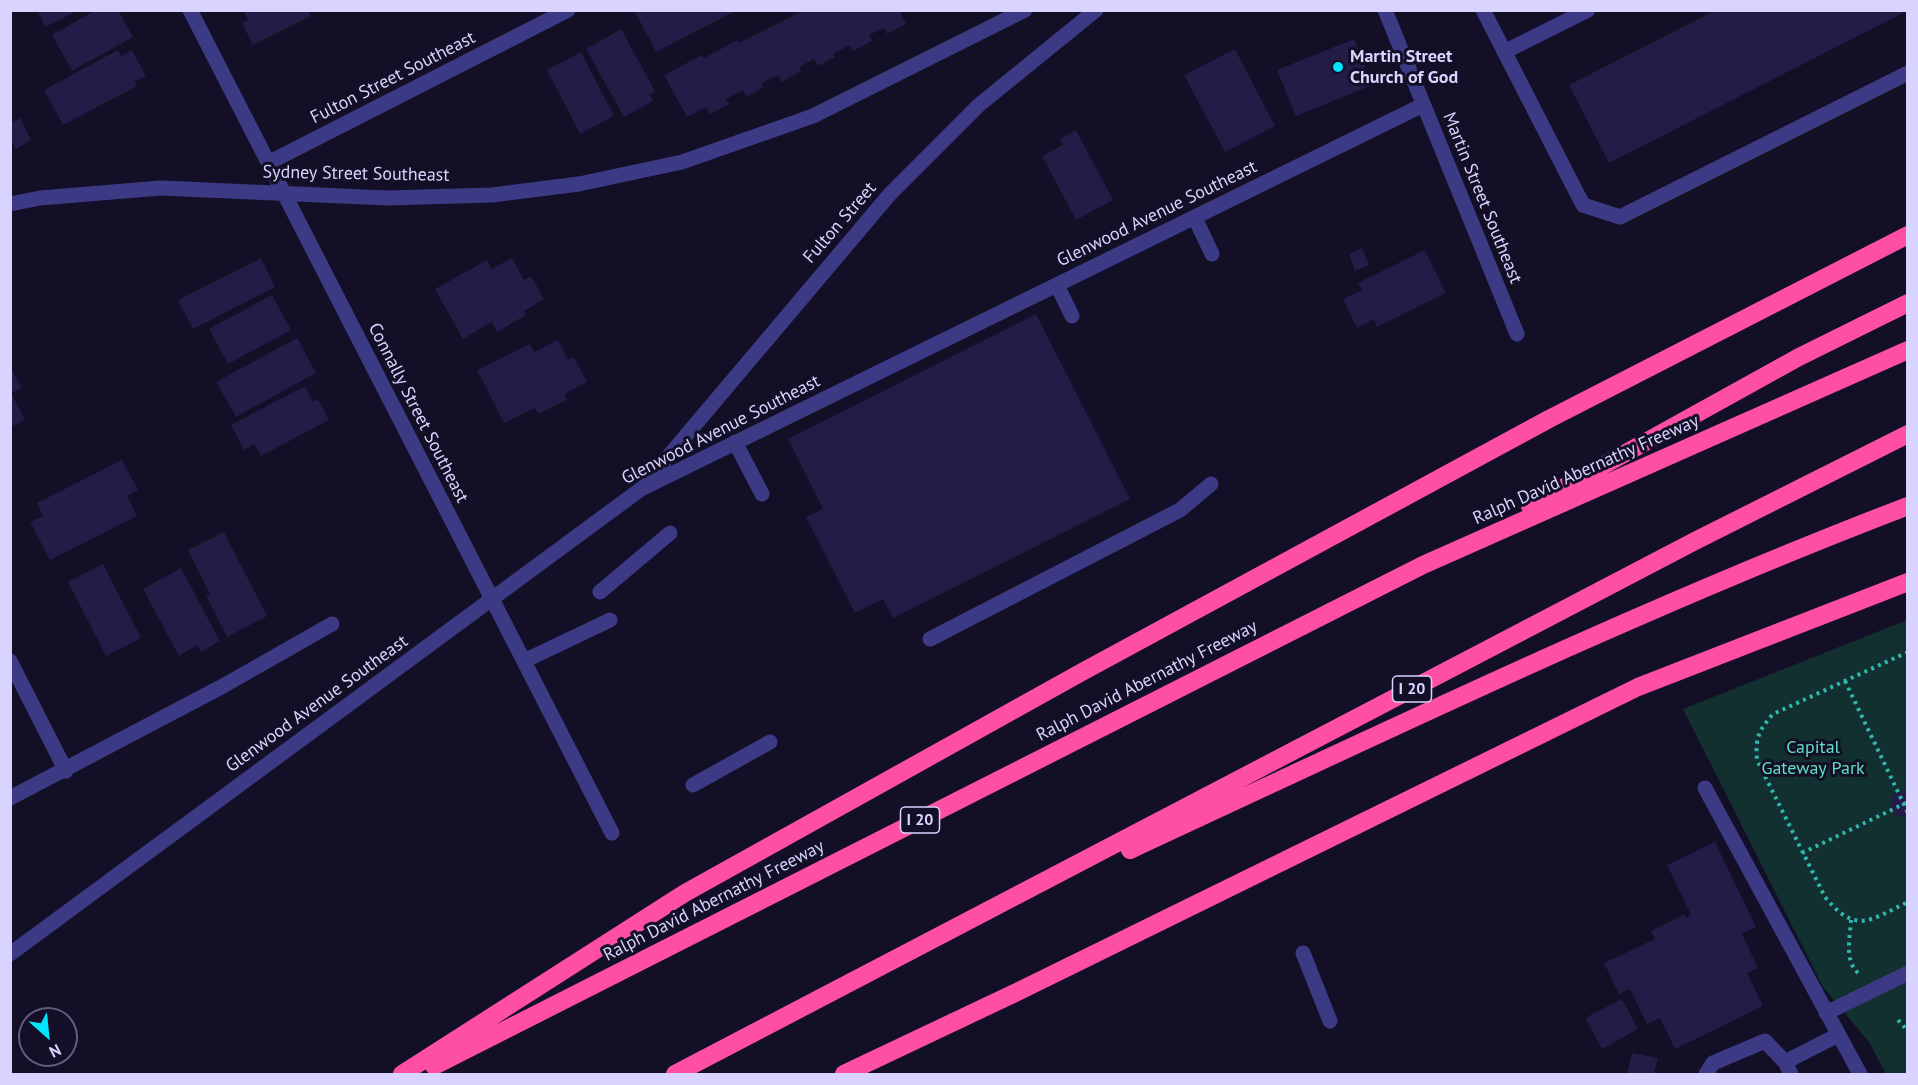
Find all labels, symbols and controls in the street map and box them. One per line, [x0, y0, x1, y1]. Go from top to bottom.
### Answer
street label: Fulton Street Southeast [307, 27, 479, 129]
place label: Martin Street Church of God [1350, 46, 1458, 88]
marker: Martin Street Church of God [1331, 60, 1345, 74]
street label: Martin Street Southeast [1438, 109, 1526, 287]
street label: Glenwood Avenue Southeast [1054, 156, 1260, 272]
street label: Sydney Street Southeast [262, 162, 450, 186]
street label: Fulton Street [799, 178, 881, 268]
street label: Connally Street Southeast [363, 319, 473, 507]
street label: Glenwood Avenue Southeast [618, 371, 824, 489]
street label: Ralph David Abernathy Freeway [1470, 410, 1702, 530]
street label: Ralph David Abernathy Freeway [1033, 616, 1261, 746]
street label: Glenwood Avenue Southeast [222, 631, 412, 777]
road number: I 20 [1392, 676, 1432, 702]
park label: Capital Gateway Park [1761, 737, 1865, 780]
road number: I 20 [900, 807, 940, 833]
street label: Ralph David Abernathy Freeway [600, 836, 828, 966]
north arrow [18, 1007, 78, 1067]
text: N [46, 1040, 64, 1063]

